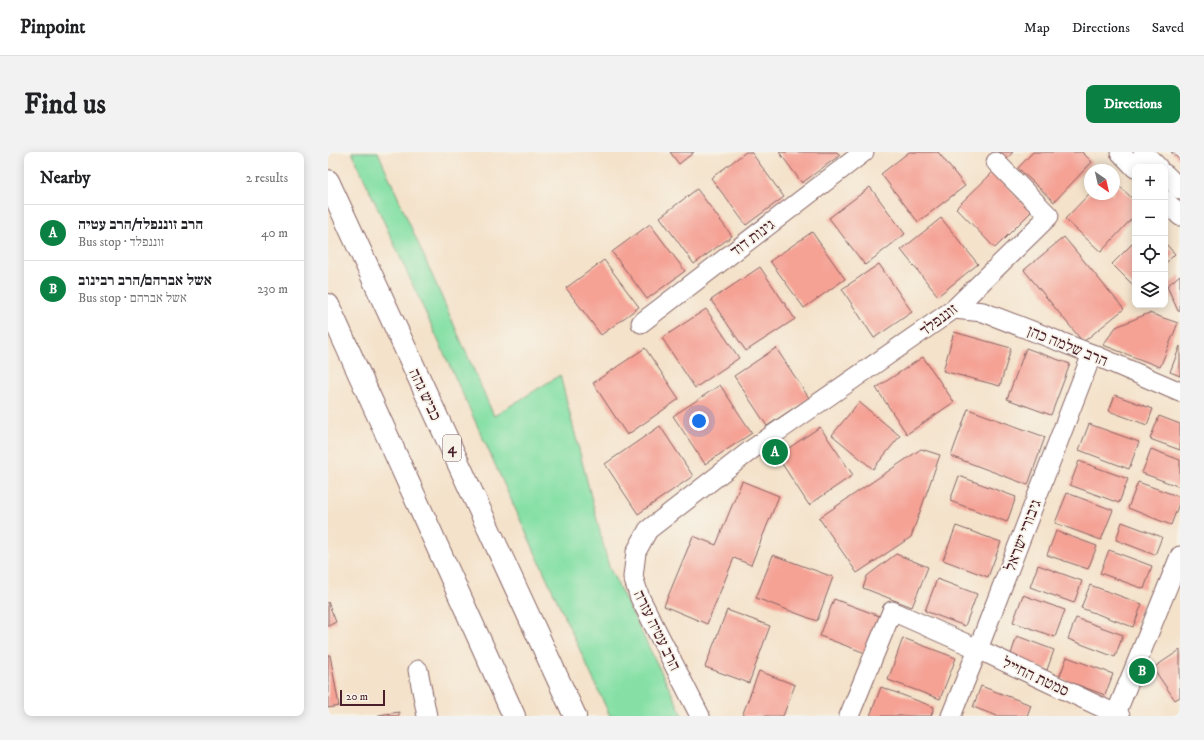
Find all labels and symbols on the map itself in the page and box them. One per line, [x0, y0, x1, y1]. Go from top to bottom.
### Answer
north arrow [1084, 164, 1120, 200]
street label: גינות דוד [726, 215, 779, 261]
street label: זוננפלד [916, 299, 961, 340]
street label: הרב שלמה כהן [1024, 321, 1111, 371]
street label: כביש גהה [404, 365, 446, 424]
your location [689, 411, 709, 431]
road number: 4 [443, 435, 461, 461]
pin: A [762, 437, 788, 467]
street label: גיבורי ישראל [1000, 497, 1046, 574]
street label: הרב עטיה עזרה [629, 587, 685, 674]
street label: סמטת החייל [999, 653, 1072, 701]
pin: B [1129, 656, 1155, 686]
scale bar [340, 688, 385, 707]

